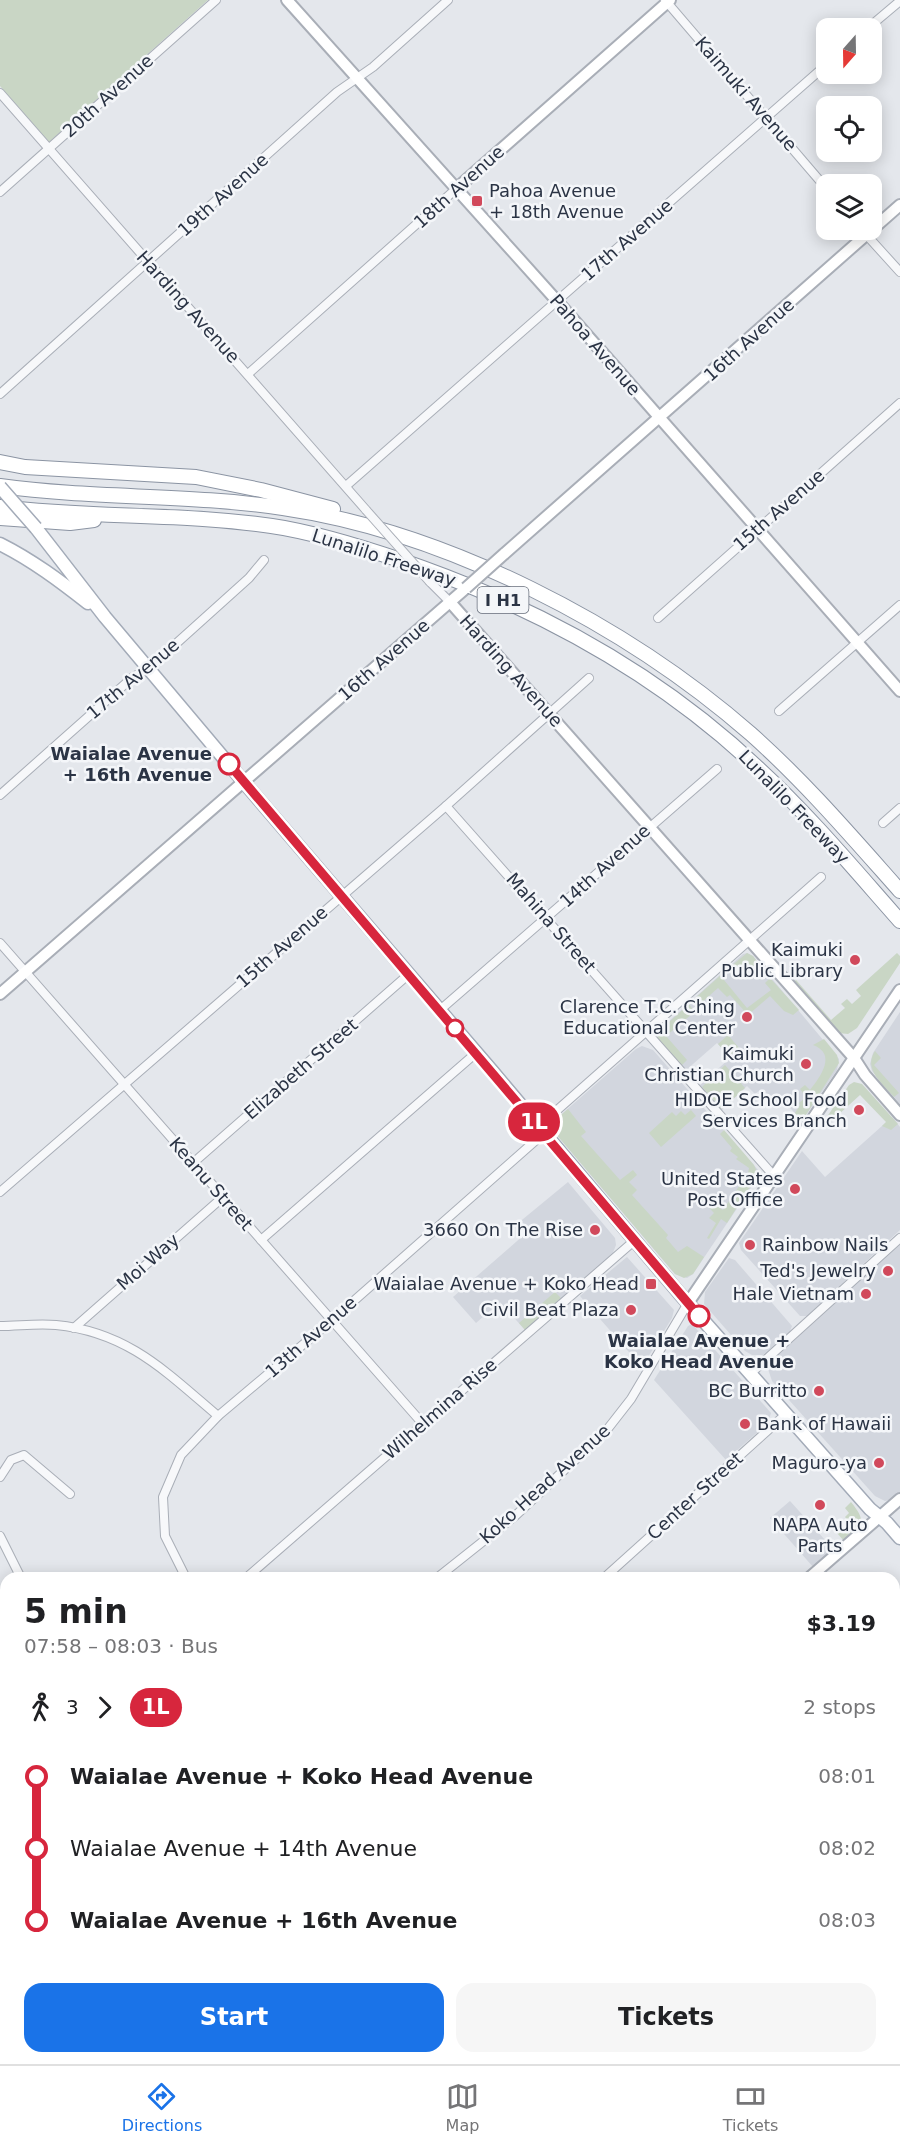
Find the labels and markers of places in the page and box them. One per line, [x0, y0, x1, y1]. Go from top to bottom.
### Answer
place label: Pahoa Avenue + 18th Avenue [489, 180, 624, 222]
marker: Pahoa Avenue + 18th Avenue [470, 194, 484, 208]
place label: Waialae Avenue + 16th Avenue [50, 743, 212, 785]
marker: Waialae Avenue + 16th Avenue [218, 753, 240, 775]
place label: Kaimuki Public Library [721, 939, 843, 981]
marker: Kaimuki Public Library [848, 953, 862, 967]
place label: Clarence T.C. Ching Educational Center [560, 996, 736, 1038]
marker: Clarence T.C. Ching Educational Center [740, 1010, 754, 1024]
unlabelled marker [446, 1019, 464, 1037]
place label: Kaimuki Christian Church [644, 1043, 794, 1085]
marker: Kaimuki Christian Church [799, 1057, 813, 1071]
place label: HIDOE School Food Services Branch [674, 1089, 847, 1131]
marker: HIDOE School Food Services Branch [852, 1103, 866, 1117]
place label: United States Post Office [661, 1168, 783, 1210]
marker: United States Post Office [788, 1182, 802, 1196]
place label: 3660 On The Rise [423, 1219, 583, 1240]
marker: 3660 On The Rise [588, 1223, 602, 1237]
place label: Rainbow Nails [762, 1234, 888, 1255]
marker: Rainbow Nails [743, 1238, 757, 1252]
place label: Ted's Jewelry [759, 1260, 876, 1281]
marker: Ted's Jewelry [881, 1264, 895, 1278]
place label: Waialae Avenue + Koko Head [374, 1273, 639, 1294]
marker: Waialae Avenue + Koko Head [644, 1277, 658, 1291]
place label: Hale Vietnam [733, 1283, 854, 1304]
marker: Hale Vietnam [859, 1287, 873, 1301]
place label: Civil Beat Plaza [480, 1299, 619, 1320]
marker: Civil Beat Plaza [624, 1303, 638, 1317]
marker: Waialae Avenue + Koko Head Avenue [688, 1305, 710, 1327]
place label: Waialae Avenue + Koko Head Avenue [604, 1330, 794, 1372]
place label: BC Burritto [708, 1380, 807, 1401]
marker: BC Burritto [812, 1384, 826, 1398]
place label: Bank of Hawaii [757, 1413, 891, 1434]
marker: Bank of Hawaii [738, 1417, 752, 1431]
place label: Maguro-ya [771, 1452, 867, 1473]
marker: Maguro-ya [872, 1456, 886, 1470]
marker: NAPA Auto Parts [813, 1498, 827, 1512]
place label: NAPA Auto Parts [772, 1514, 868, 1556]

